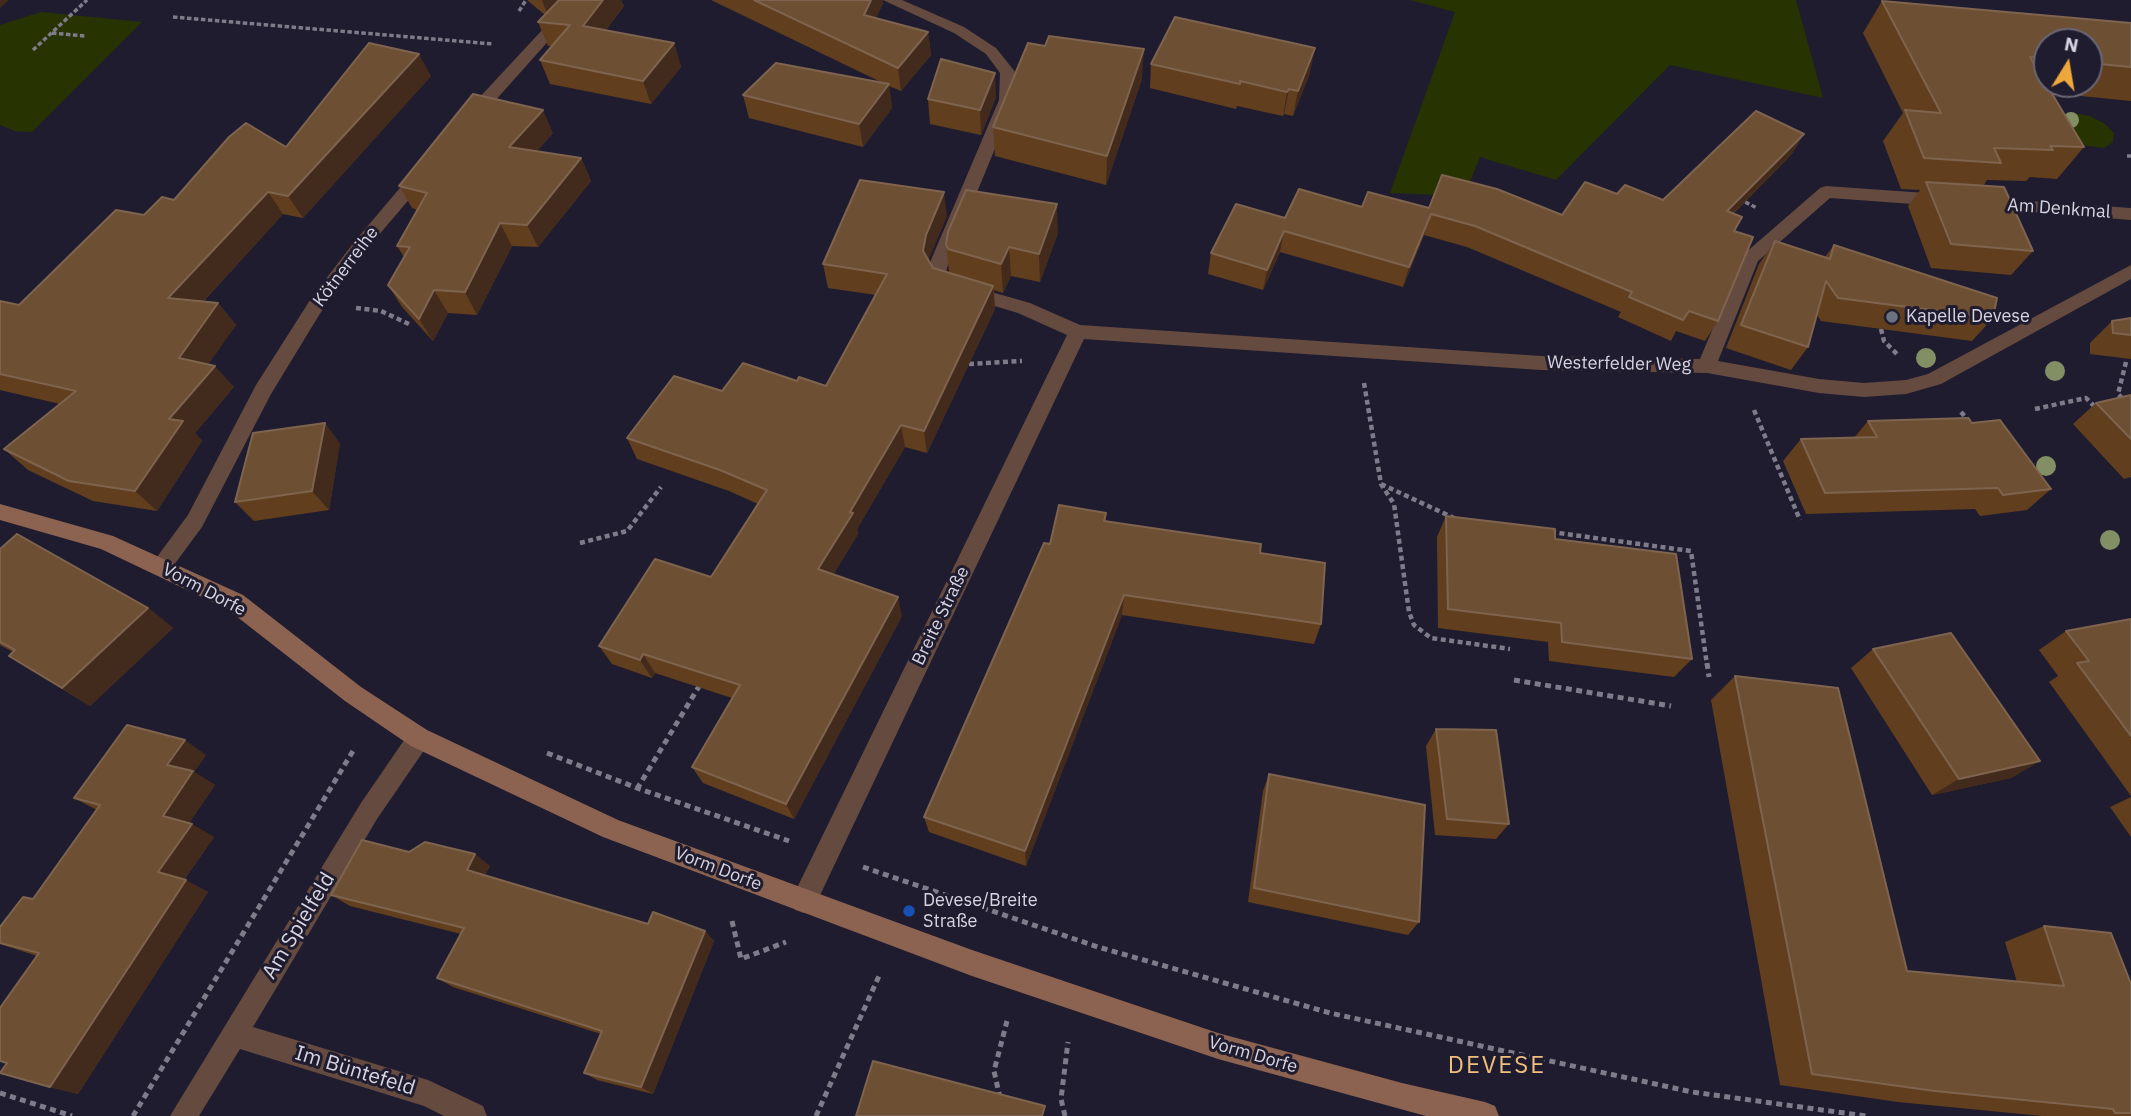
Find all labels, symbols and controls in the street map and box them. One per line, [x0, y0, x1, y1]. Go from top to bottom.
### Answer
north arrow [2033, 28, 2103, 98]
text: N [2063, 31, 2081, 57]
street label: Am Denkmal [2007, 195, 2111, 223]
street label: Kötnerreihe [309, 223, 383, 311]
place label: Kapelle Devese [1906, 306, 2030, 328]
marker: Kapelle Devese [1884, 309, 1900, 325]
street label: Westerfelder Weg [1547, 352, 1691, 376]
street label: Vorm Dorfe [159, 559, 249, 621]
street label: Breite Straße [908, 563, 974, 669]
street label: Vorm Dorfe [671, 843, 765, 895]
street label: Am Spielfeld [257, 868, 341, 984]
place label: Devese/Breite Straße [923, 890, 1038, 932]
marker: Devese/Breite Straße [901, 903, 917, 919]
street label: Vorm Dorfe [1206, 1032, 1300, 1078]
street label: Im Büntefeld [292, 1041, 418, 1101]
district label: DEVESE [1449, 1052, 1545, 1080]

